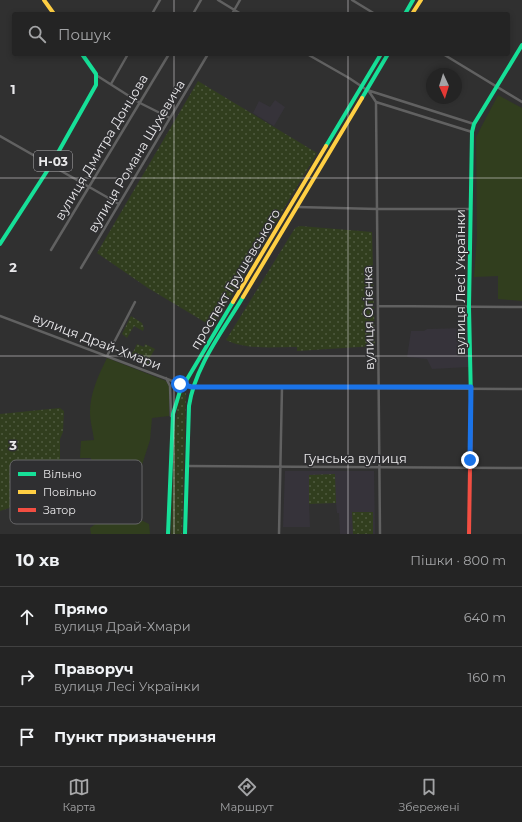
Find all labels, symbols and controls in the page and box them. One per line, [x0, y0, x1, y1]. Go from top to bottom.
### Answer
search box [12, 12, 510, 56]
icon: search [26, 23, 48, 45]
text: Пошук [58, 25, 111, 44]
north arrow [426, 68, 462, 104]
street label: вулиця Дмитра Донцова [51, 71, 151, 223]
street label: вулиця Романа Шухевича [84, 77, 188, 235]
text: 1 [10, 81, 16, 97]
road number: Н-03 [34, 151, 72, 171]
street label: проспект Грушевського [187, 206, 283, 352]
street label: вулиця Лесі Українки [452, 209, 468, 355]
text: 2 [9, 259, 17, 275]
street label: вулиця Огієнка [359, 266, 377, 370]
street label: вулиця Драй-Хмари [30, 309, 164, 373]
route start [171, 375, 189, 393]
text: 3 [8, 437, 17, 453]
street label: Гунська вулиця [303, 450, 407, 466]
route end [461, 451, 479, 469]
legend [10, 460, 142, 524]
text: Вільно [43, 467, 82, 481]
text: Повільно [43, 485, 96, 499]
text: Затор [43, 503, 76, 517]
text: 10 хв [16, 550, 60, 570]
text: Пішки · 800 m [410, 552, 506, 568]
text: Прямо [54, 599, 108, 618]
icon: ahead [16, 606, 38, 628]
text: 640 m [464, 609, 506, 625]
text: вулиця Драй-Хмари [54, 618, 191, 634]
text: Праворуч [54, 659, 134, 678]
icon: right [16, 666, 38, 688]
text: 160 m [468, 669, 506, 685]
text: вулиця Лесі Українки [54, 678, 200, 694]
icon: arrive [16, 726, 38, 748]
text: Пункт призначення [54, 727, 216, 746]
tab: Карта [62, 776, 95, 814]
tab: Маршрут [220, 776, 274, 814]
tab: Збережені [398, 776, 460, 814]

